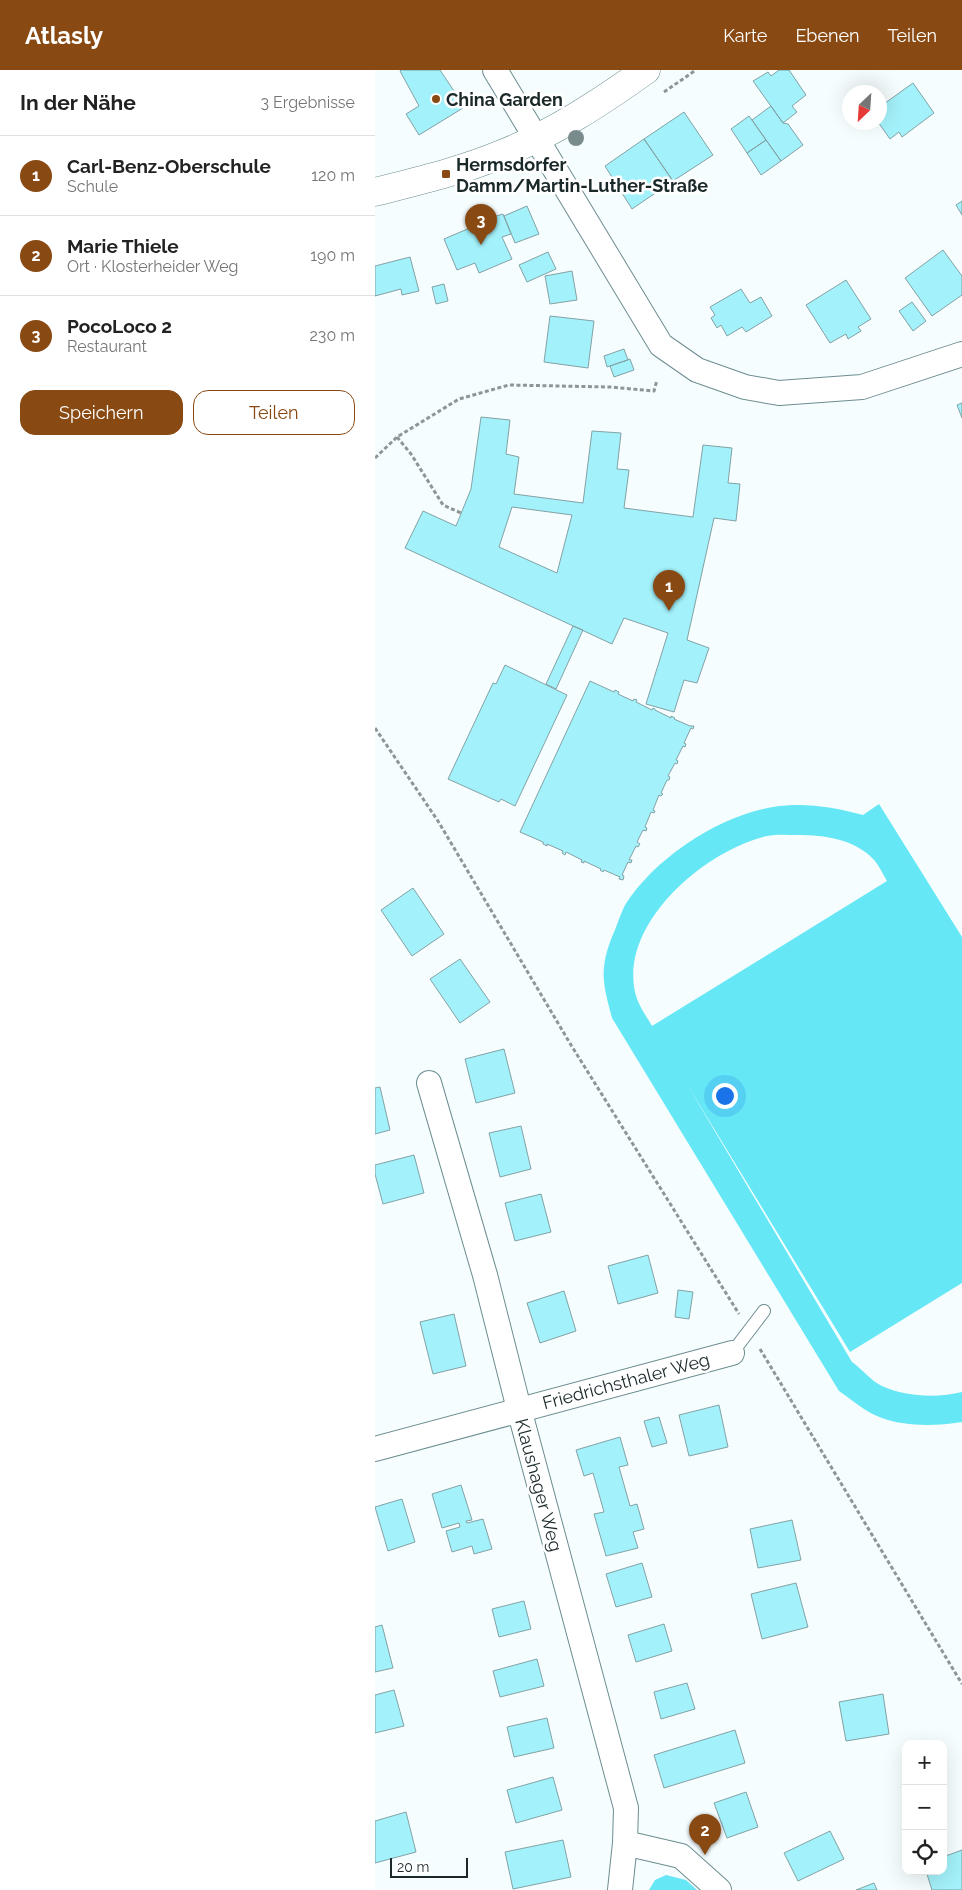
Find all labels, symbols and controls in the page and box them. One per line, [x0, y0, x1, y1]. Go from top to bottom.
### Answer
text: Atlasly [25, 21, 103, 50]
text: Karte [723, 25, 767, 46]
text: Ebenen [795, 25, 860, 46]
text: Teilen [888, 25, 937, 46]
north arrow [842, 85, 887, 130]
place label: China Garden [446, 89, 563, 110]
text: In der Nähe [20, 90, 136, 115]
text: 3 Ergebnisse [261, 93, 355, 112]
marker: China Garden [430, 93, 442, 105]
place label: Hermsdorfer Damm/Martin-Luther-Straße [456, 154, 708, 196]
text: Carl-Benz-Oberschule [67, 155, 271, 177]
text: 1 [32, 166, 40, 185]
text: 120 m [311, 166, 355, 185]
marker: Hermsdorfer Damm/Martin-Luther-Straße [440, 168, 452, 180]
text: Schule [67, 177, 118, 196]
pin: 3 [465, 204, 497, 245]
text: Marie Thiele [67, 235, 179, 257]
text: 2 [31, 246, 41, 265]
text: 190 m [310, 246, 355, 265]
text: Ort · Klosterheider Weg [67, 257, 239, 276]
text: PocoLoco 2 [67, 315, 172, 337]
text: 3 [32, 326, 40, 345]
text: 230 m [310, 326, 355, 345]
text: Restaurant [67, 337, 147, 356]
button: Speichern [20, 390, 183, 435]
button: Teilen [193, 390, 355, 435]
pin: 1 [653, 570, 685, 611]
your location [712, 1083, 738, 1109]
street label: Friedrichsthaler Weg [540, 1349, 712, 1413]
street label: Klaushager Weg [511, 1416, 567, 1554]
map controls [902, 1740, 947, 1875]
button: + [902, 1740, 947, 1785]
button: − [902, 1785, 947, 1830]
pin: 2 [689, 1814, 721, 1855]
button: locate [902, 1830, 947, 1875]
scale bar [390, 1855, 467, 1878]
text: 20 m [397, 1859, 429, 1875]

